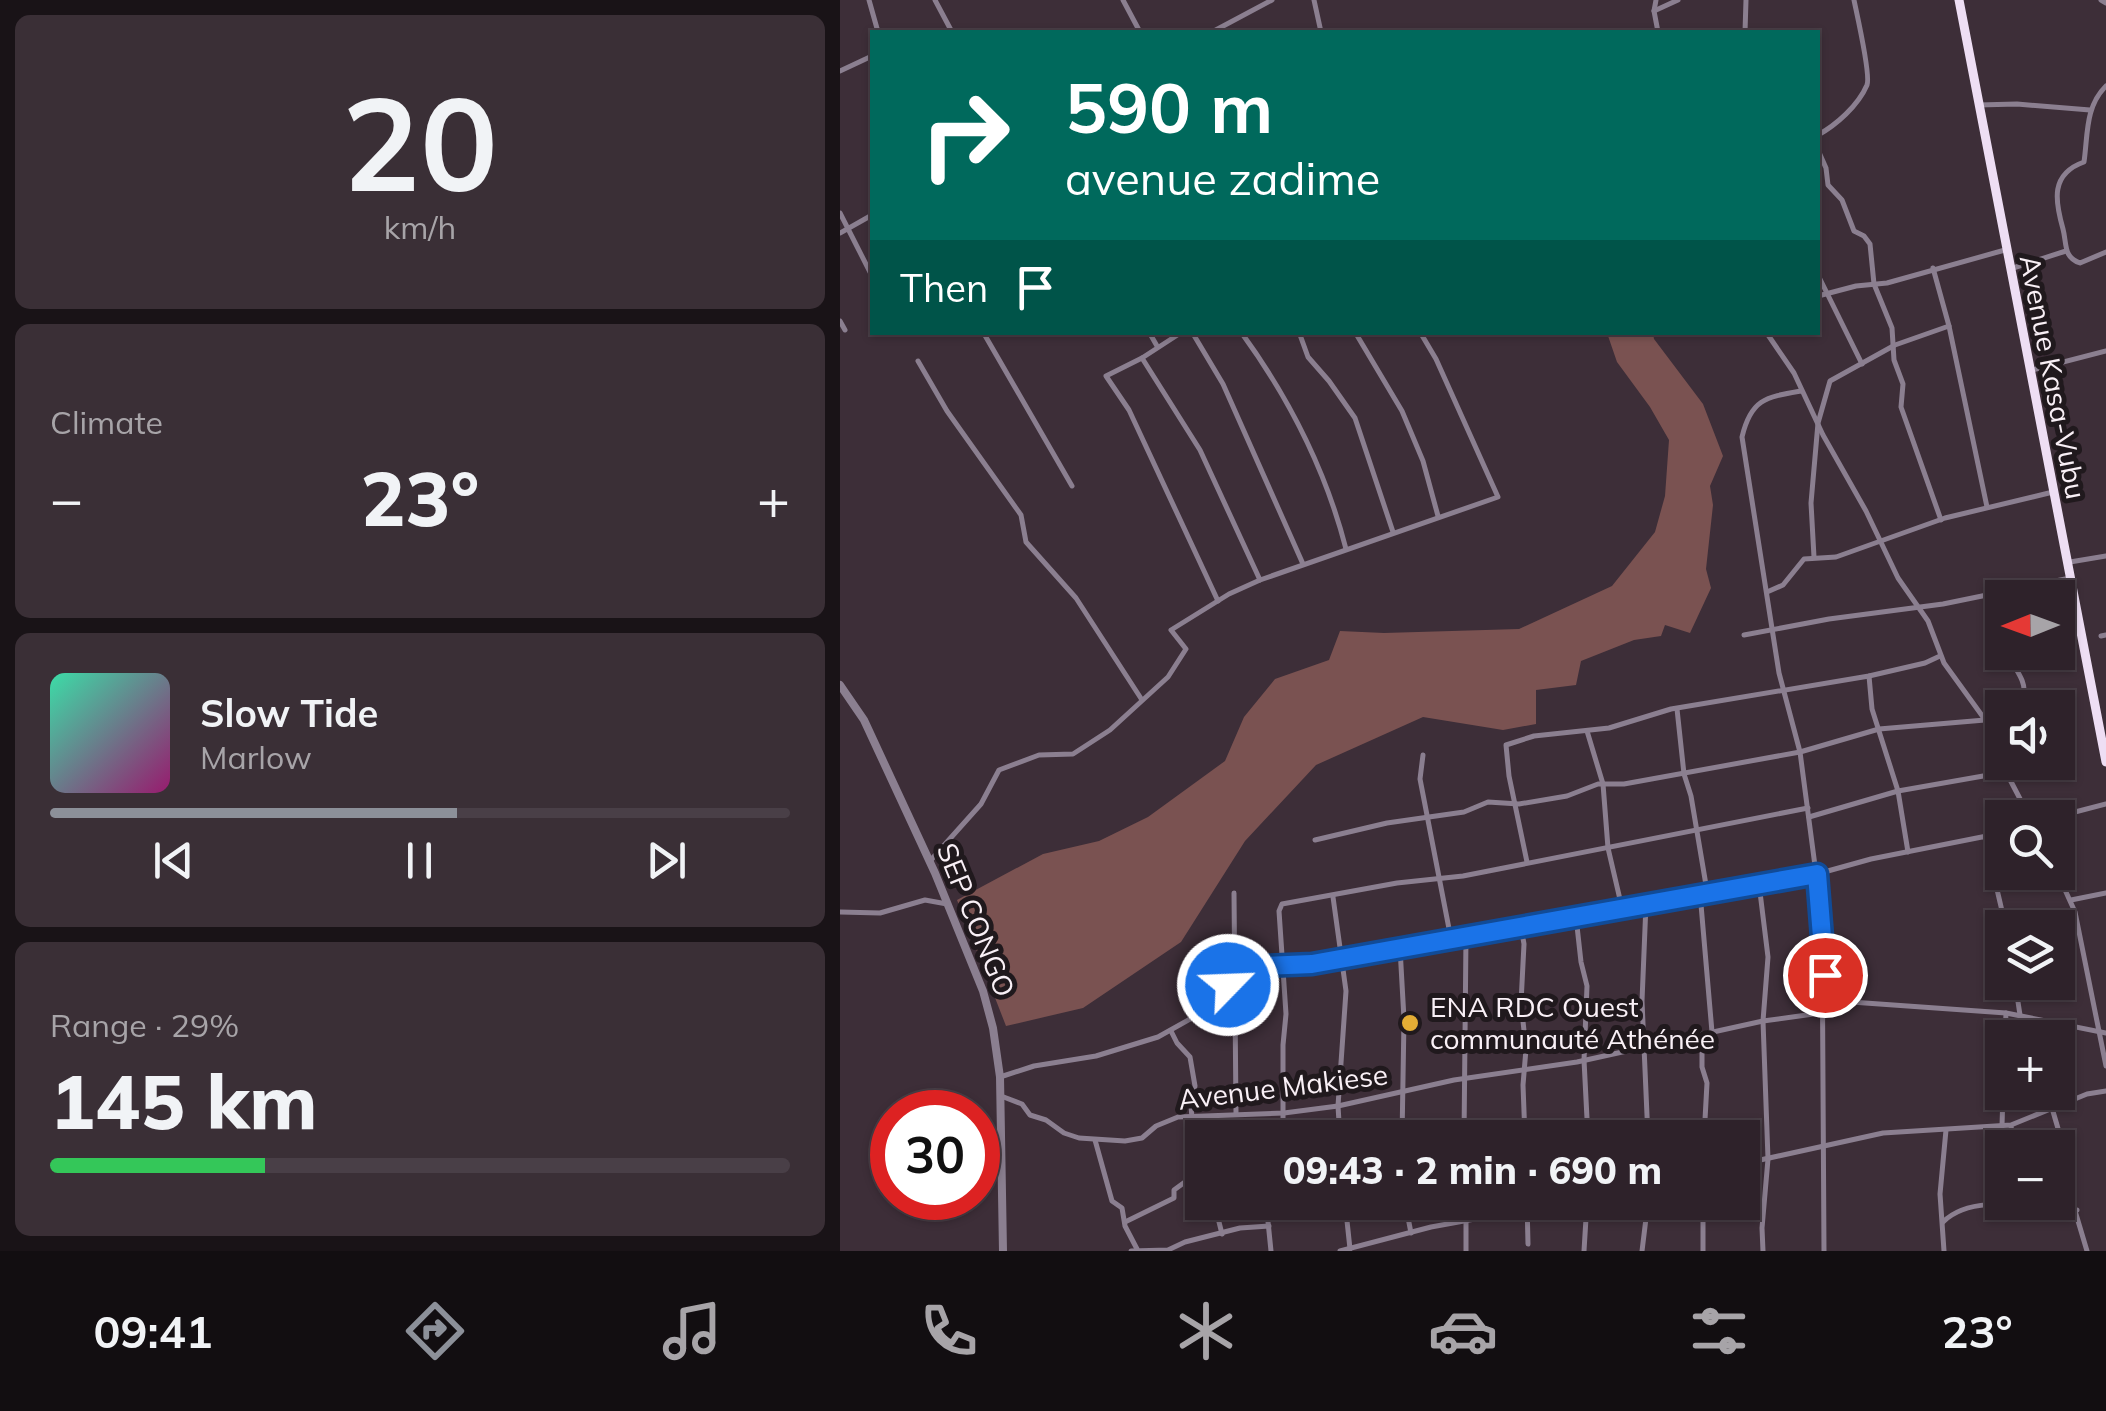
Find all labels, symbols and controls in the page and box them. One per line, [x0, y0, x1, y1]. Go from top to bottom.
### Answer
text: 20 [342, 60, 498, 224]
text: 590 m [1065, 63, 1273, 151]
icon: right [900, 70, 1030, 200]
text: avenue zadime [1065, 150, 1380, 206]
text: km/h [384, 207, 456, 247]
street label: Avenue Kasa-Vubu [2013, 252, 2094, 502]
icon: arrive [1008, 260, 1063, 315]
text: Then [900, 264, 988, 312]
text: Climate [50, 402, 163, 442]
text: 23° [361, 451, 479, 545]
text: − [50, 464, 83, 533]
text: + [757, 464, 790, 533]
north arrow [1985, 580, 2075, 670]
map controls [1985, 580, 2075, 1220]
text: Slow Tide [200, 689, 378, 737]
button: sound [1985, 690, 2075, 780]
text: Marlow [200, 737, 312, 777]
button: search [1985, 800, 2075, 890]
icon: previous [146, 833, 201, 888]
icon: pause [392, 833, 447, 888]
icon: next [639, 833, 694, 888]
street label: SEP CONGO [930, 838, 1023, 1002]
button: layers [1985, 910, 2075, 1000]
position arrow [1176, 933, 1280, 1037]
pin [1783, 933, 1868, 1018]
icon: arrive [1798, 948, 1853, 1003]
place label: ENA RDC Ouest communauté Athénée [1430, 989, 1715, 1056]
text: Range · 29% [50, 1005, 239, 1045]
marker: ENA RDC Ouest communauté Athénée [1399, 1012, 1421, 1034]
button: + [1985, 1020, 2075, 1110]
text: 145 km [50, 1054, 318, 1148]
street label: Avenue Makiese [1176, 1056, 1390, 1117]
speed limit sign: 30 [870, 1090, 1000, 1220]
button: − [1985, 1130, 2075, 1220]
text: 09:43 · 2 min · 690 m [1283, 1146, 1662, 1194]
icon: directions [400, 1296, 470, 1366]
icon: music [657, 1296, 727, 1366]
icon: phone [914, 1296, 984, 1366]
icon: climate [1171, 1296, 1241, 1366]
icon: car [1428, 1296, 1498, 1366]
icon: filters [1684, 1296, 1754, 1366]
text: 09:41 [93, 1303, 213, 1359]
text: 23° [1941, 1303, 2013, 1359]

